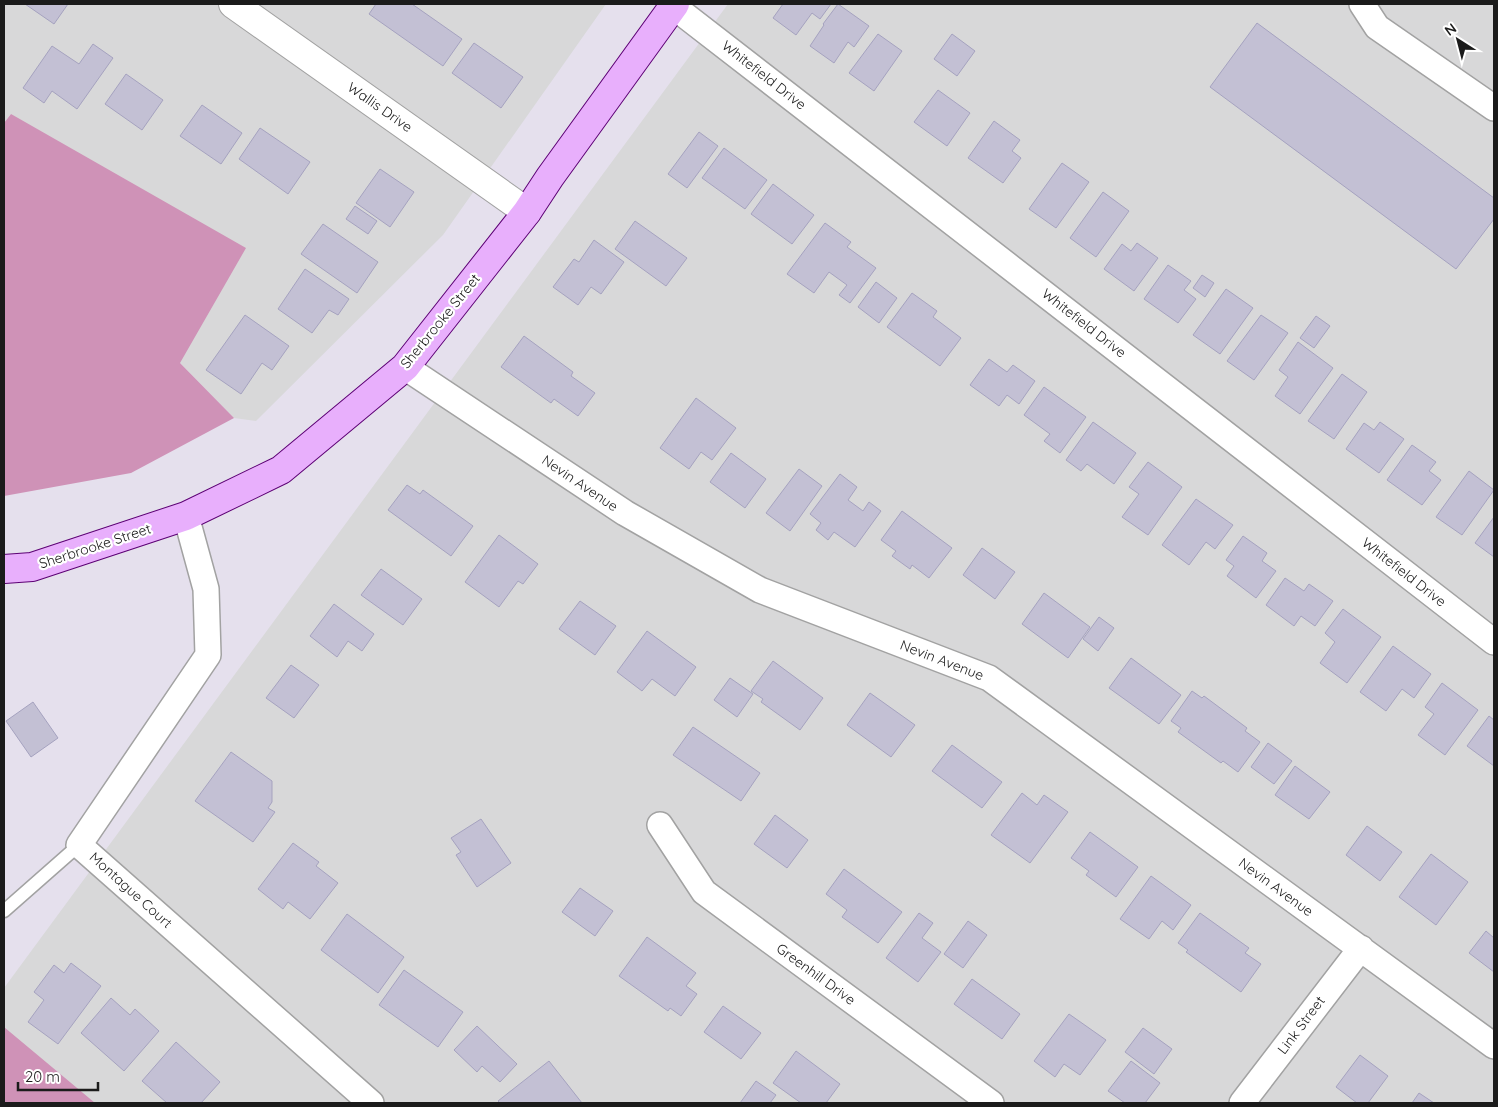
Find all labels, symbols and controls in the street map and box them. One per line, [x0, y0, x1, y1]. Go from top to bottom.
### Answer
north arrow [1433, 15, 1483, 65]
text: N [1441, 19, 1460, 40]
street label: Whitefield Drive [718, 36, 810, 114]
street label: Wallis Drive [344, 78, 416, 136]
street label: Sherbrooke Street [396, 270, 484, 372]
street label: Whitefield Drive [1038, 284, 1130, 362]
street label: Nevin Avenue [538, 451, 622, 515]
street label: Sherbrooke Street [37, 519, 154, 573]
street label: Whitefield Drive [1358, 533, 1450, 611]
street label: Nevin Avenue [898, 636, 986, 684]
street label: Montague Court [86, 848, 176, 932]
street label: Nevin Avenue [1235, 854, 1317, 920]
street label: Greenhill Drive [773, 939, 859, 1009]
street label: Link Street [1273, 992, 1329, 1058]
scale bar [18, 1060, 98, 1092]
text: 20 m [25, 1067, 60, 1086]

